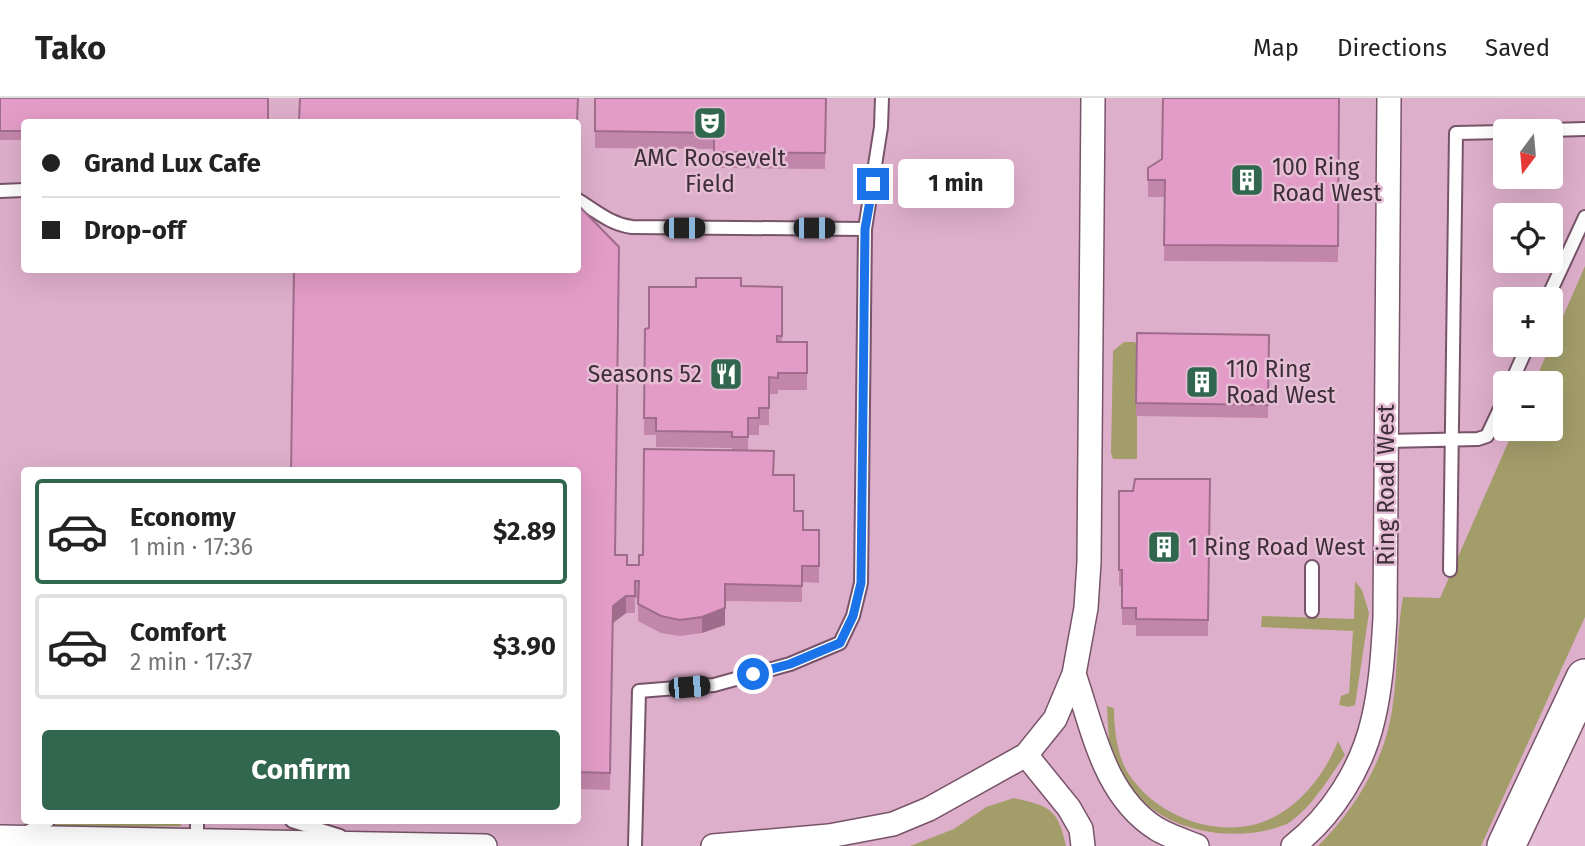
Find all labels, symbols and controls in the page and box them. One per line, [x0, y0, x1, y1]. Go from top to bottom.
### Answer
text: Tako [35, 28, 106, 68]
text: Map [1253, 34, 1299, 62]
text: Directions [1337, 34, 1447, 62]
text: Saved [1485, 34, 1550, 62]
theatre icon: AMC Roosevelt Field [691, 104, 729, 142]
north arrow [1493, 119, 1563, 189]
map controls [1493, 119, 1563, 441]
place label: AMC Roosevelt Field [634, 144, 787, 198]
text: Grand Lux Cafe [84, 148, 261, 179]
place label: 100 Ring Road West [1272, 153, 1382, 207]
callout: 1 min [898, 160, 1013, 208]
building icon: 100 Ring Road West [1228, 161, 1266, 199]
route end [857, 168, 889, 200]
text: 1 min [928, 169, 984, 197]
button: locate [1493, 203, 1563, 273]
text: Drop-off [84, 215, 186, 246]
car [664, 218, 706, 239]
car [794, 218, 836, 239]
button: + [1493, 287, 1563, 357]
restaurant icon: Seasons 52 [707, 355, 745, 393]
place label: 110 Ring Road West [1226, 355, 1336, 409]
place label: Seasons 52 [588, 360, 702, 388]
building icon: 110 Ring Road West [1183, 363, 1221, 401]
button: − [1493, 371, 1563, 441]
street label: Ring Road West [1372, 404, 1400, 566]
icon: car [46, 500, 109, 563]
text: Economy [130, 502, 236, 533]
text: $2.89 [493, 516, 556, 547]
building icon: 1 Ring Road West [1145, 528, 1183, 566]
text: 1 min · 17:36 [130, 533, 253, 561]
place label: 1 Ring Road West [1188, 533, 1366, 561]
icon: car [46, 615, 109, 678]
text: Comfort [130, 617, 226, 648]
text: $3.90 [493, 631, 556, 662]
text: 2 min · 17:37 [130, 648, 252, 676]
route start [737, 658, 769, 690]
car [668, 675, 711, 699]
button: Confirm [42, 730, 560, 810]

